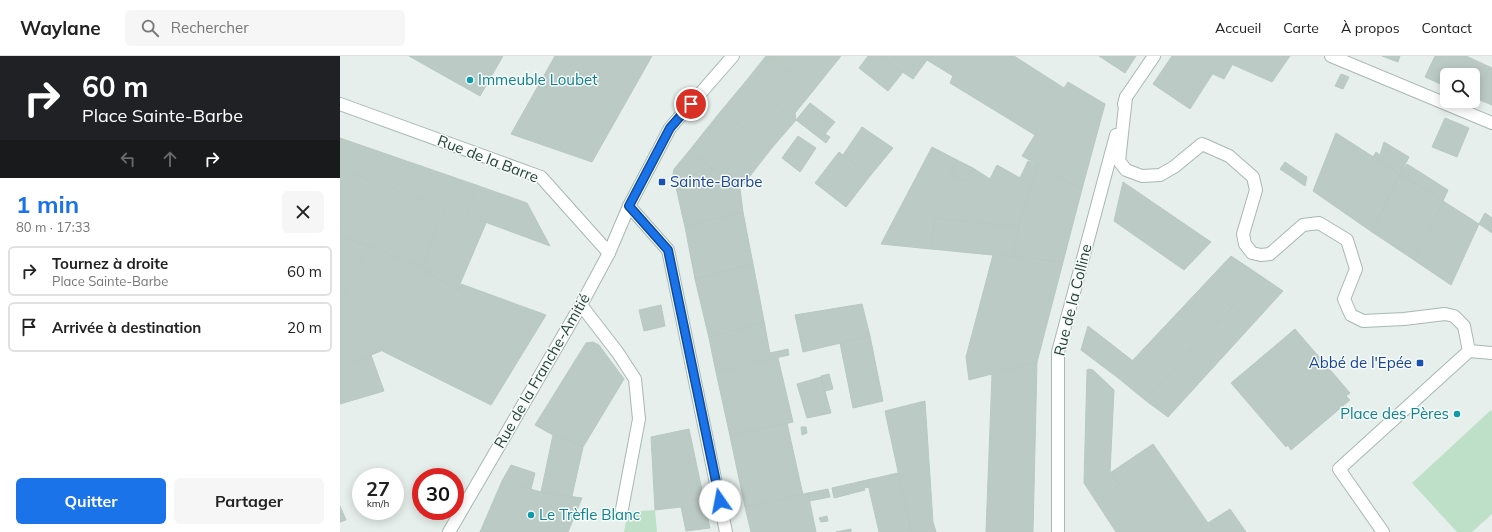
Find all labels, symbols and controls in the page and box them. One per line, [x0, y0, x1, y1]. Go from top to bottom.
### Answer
search box [125, 10, 405, 46]
text: Waylane [20, 16, 101, 40]
icon: search [139, 17, 161, 39]
text: Rechercher [171, 18, 249, 37]
text: Accueil [1215, 19, 1261, 37]
text: Carte [1283, 19, 1319, 37]
text: À propos [1341, 19, 1400, 37]
text: Contact [1422, 19, 1472, 37]
map controls [1440, 68, 1480, 108]
button: search [1440, 68, 1480, 108]
text: 60 m [82, 69, 148, 104]
place label: Immeuble Loubet [478, 70, 597, 89]
icon: right [16, 72, 68, 124]
marker: Immeuble Loubet [465, 75, 475, 85]
pin [674, 87, 708, 121]
icon: arrive [680, 93, 702, 115]
text: Place Sainte-Barbe [82, 104, 243, 127]
street label: Rue de la Barre [435, 131, 541, 187]
icon: left [117, 148, 139, 170]
icon: ahead [159, 148, 181, 170]
icon: right [201, 148, 223, 170]
place label: Sainte-Barbe [670, 172, 762, 191]
marker: Sainte-Barbe [657, 177, 667, 187]
text: 1 min [16, 189, 79, 219]
button: close [282, 191, 324, 233]
text: 80 m · 17:33 [16, 219, 90, 235]
street label: Rue de la Colline [1049, 242, 1096, 358]
text: Tournez à droite [52, 254, 168, 273]
icon: right [18, 260, 40, 282]
text: 60 m [287, 262, 322, 281]
text: Place Sainte-Barbe [52, 273, 168, 289]
street label: Rue de la Franche-Amitié [489, 290, 594, 452]
icon: arrive [18, 316, 40, 338]
text: Arrivée à destination [52, 318, 201, 337]
text: 20 m [287, 318, 322, 337]
place label: Abbé de l'Epée [1309, 353, 1412, 372]
marker: Abbé de l'Epée [1415, 358, 1425, 368]
place label: Place des Pères [1340, 404, 1449, 423]
marker: Place des Pères [1452, 409, 1462, 419]
speed limit sign: 30 [412, 468, 464, 520]
text: 27 [366, 476, 390, 501]
button: Quitter [16, 478, 166, 524]
button: Partager [174, 478, 324, 524]
position arrow [699, 480, 741, 522]
text: km/h [367, 497, 389, 510]
place label: Le Trèfle Blanc [539, 505, 640, 524]
marker: Le Trèfle Blanc [526, 510, 536, 520]

